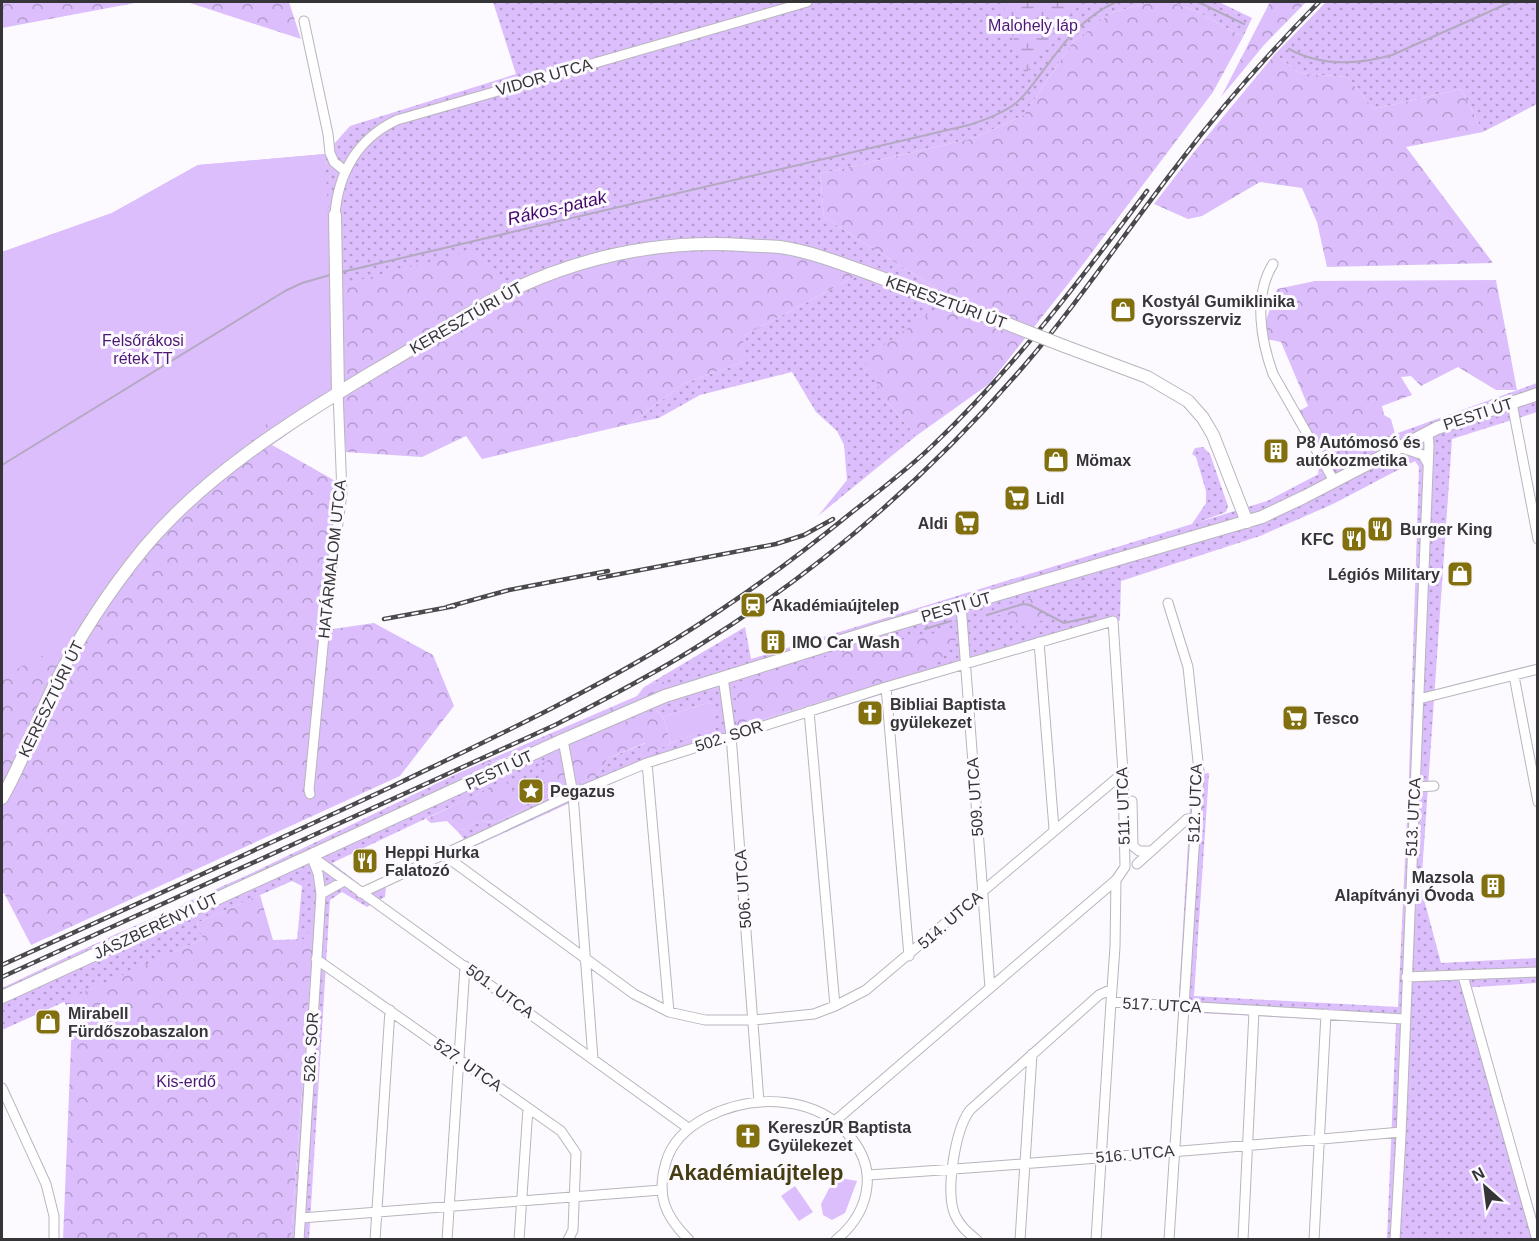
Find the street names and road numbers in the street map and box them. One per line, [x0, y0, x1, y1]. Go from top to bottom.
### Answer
street label: VIDOR UTCA [494, 55, 594, 99]
street label: KERESZTÚRI ÚT [883, 271, 1009, 332]
street label: KERESZTÚRI ÚT [406, 278, 525, 357]
street label: PESTI ÚT [1441, 394, 1515, 433]
street label: HATÁRMALOM UTCA [314, 478, 349, 639]
street label: PESTI ÚT [919, 588, 993, 625]
street label: KERESZTÚRI ÚT [15, 638, 87, 760]
street label: 502. SOR [693, 717, 765, 755]
street label: PESTI ÚT [462, 746, 535, 793]
street label: 509. UTCA [964, 757, 986, 837]
street label: 512. UTCA [1185, 763, 1205, 843]
street label: 511. UTCA [1113, 766, 1133, 845]
street label: 513. UTCA [1402, 777, 1424, 857]
street label: 506. UTCA [732, 849, 754, 929]
street label: 514. UTCA [915, 887, 986, 952]
street label: JÁSZBERÉNYI ÚT [91, 889, 221, 962]
street label: 501. UTCA [463, 961, 537, 1021]
street label: 517. UTCA [1122, 994, 1202, 1016]
street label: 526. SOR [301, 1011, 321, 1083]
street label: 527. UTCA [431, 1035, 506, 1095]
street label: 516. UTCA [1095, 1142, 1175, 1166]

